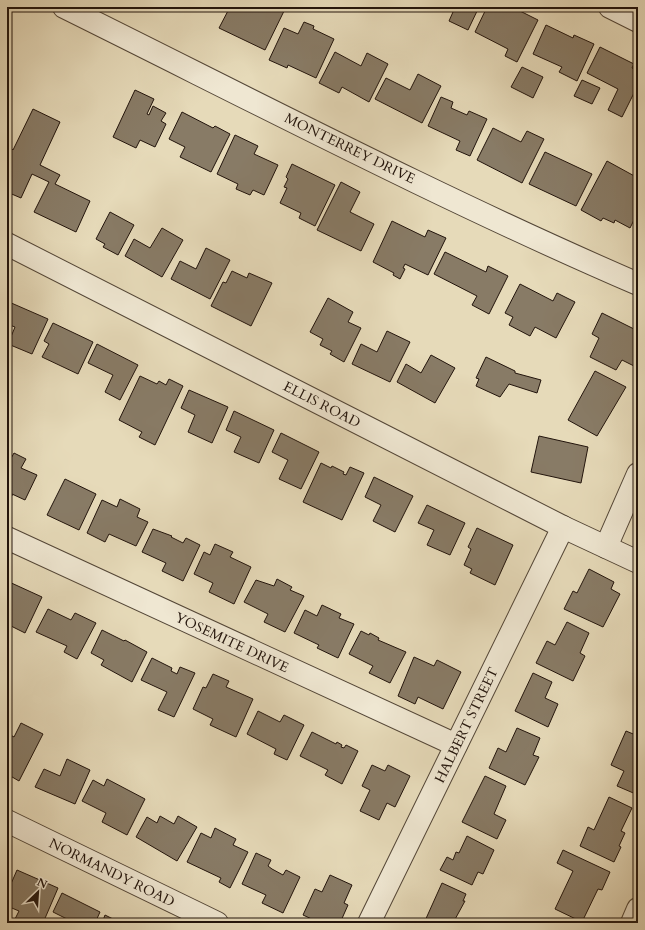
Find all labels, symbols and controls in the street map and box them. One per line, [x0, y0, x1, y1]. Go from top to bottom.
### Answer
street label: MONTERREY DRIVE [281, 109, 419, 189]
street label: ELLIS ROAD [280, 377, 364, 432]
street label: YOSEMITE DRIVE [172, 608, 292, 677]
street label: HALBERT STREET [430, 664, 503, 786]
street label: NORMANDY ROAD [46, 834, 178, 911]
north arrow [18, 872, 58, 912]
text: N [35, 875, 50, 892]

